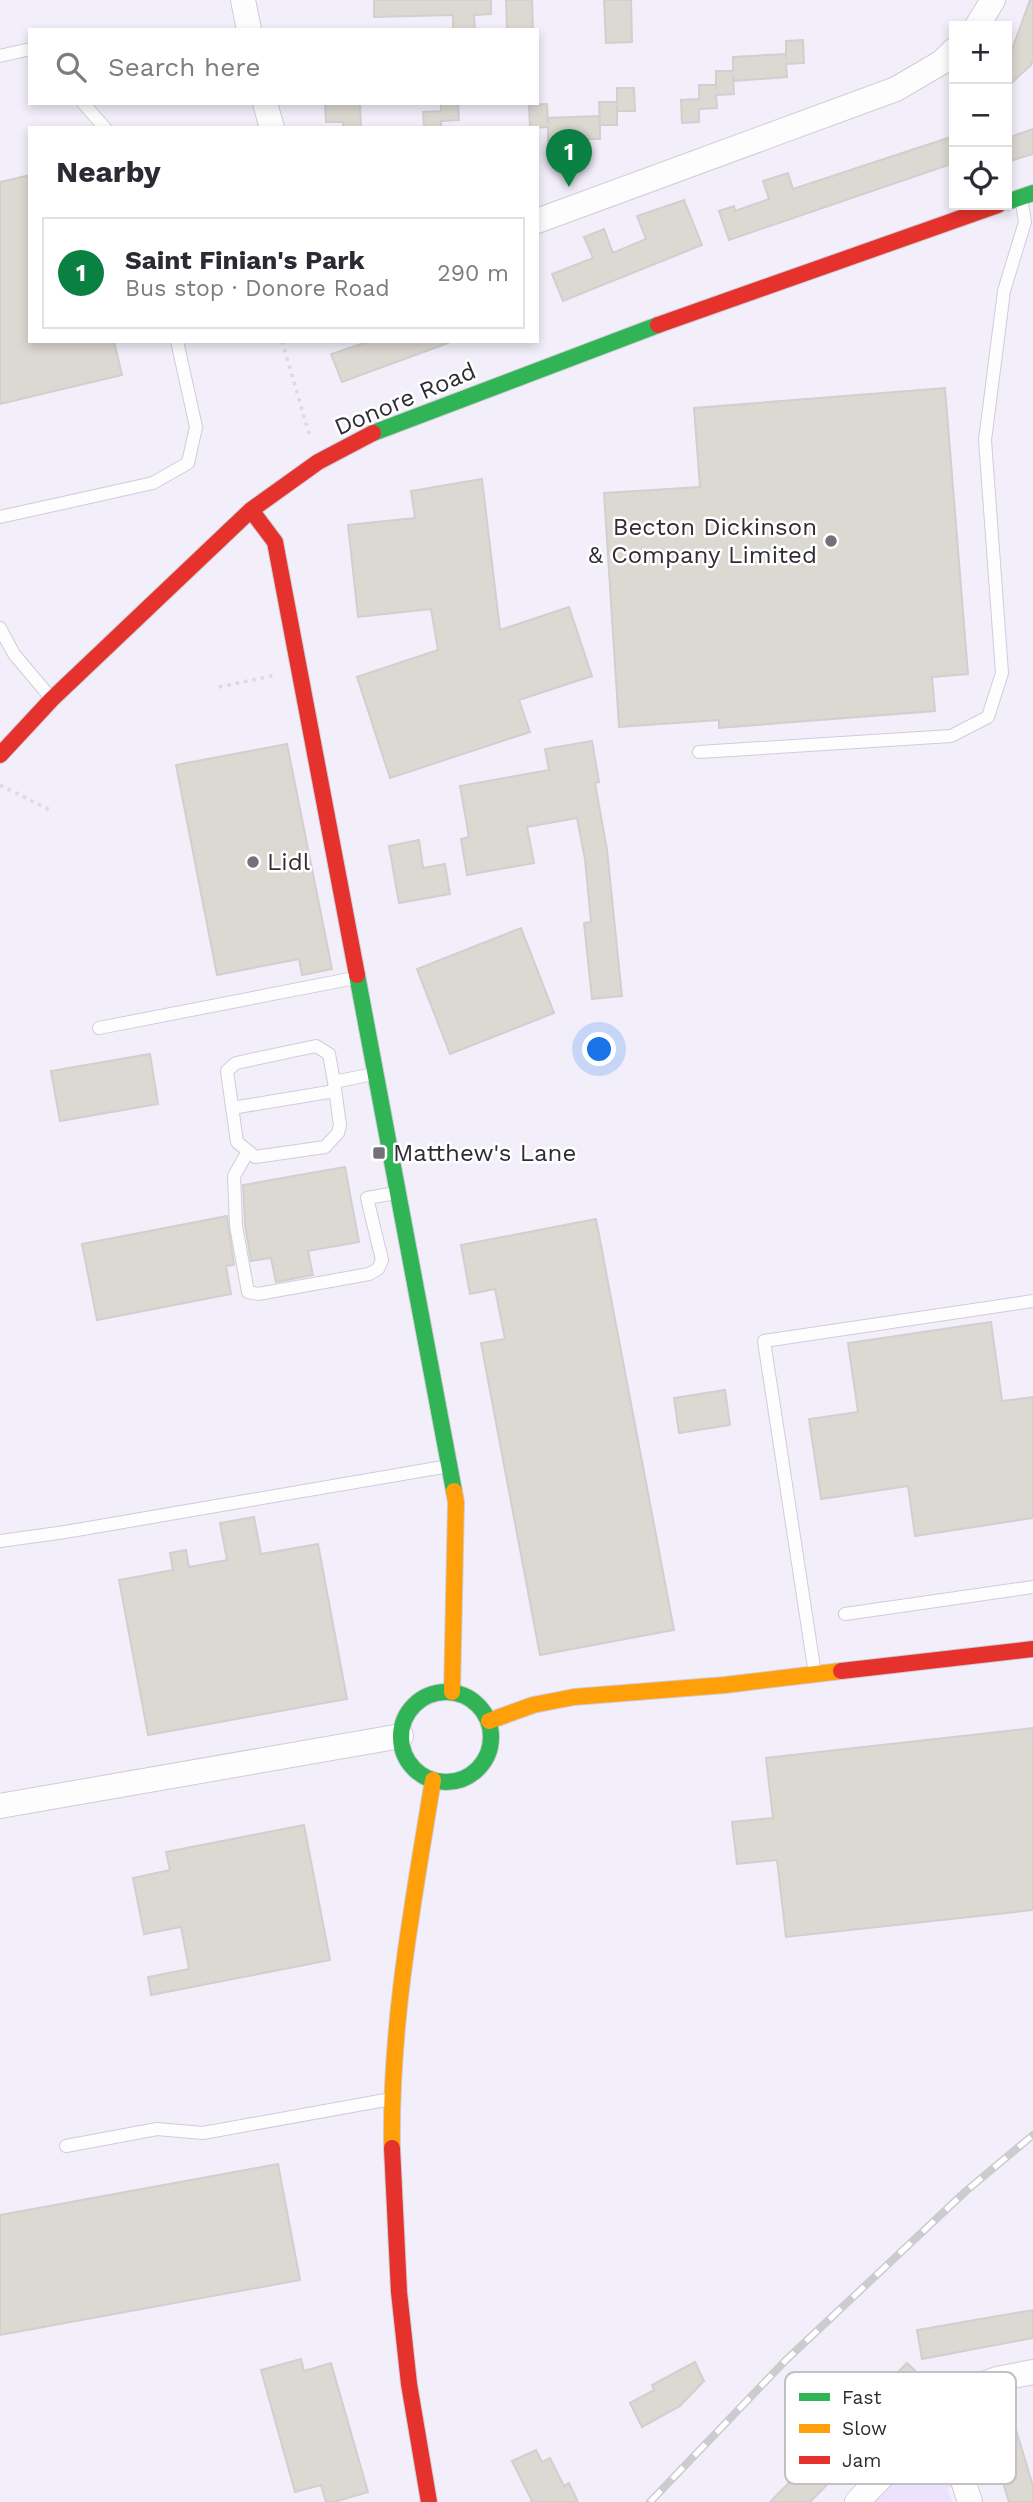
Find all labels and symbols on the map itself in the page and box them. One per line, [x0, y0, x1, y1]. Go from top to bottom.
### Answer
pin: 1 [546, 129, 592, 187]
street label: Donore Road [330, 357, 480, 441]
place label: Becton Dickinson & Company Limited [588, 513, 817, 569]
marker: Becton Dickinson & Company Limited [823, 533, 839, 549]
place label: Lidl [267, 848, 311, 876]
marker: Lidl [245, 854, 261, 870]
your location [582, 1032, 616, 1066]
place label: Matthew's Lane [393, 1139, 576, 1167]
marker: Matthew's Lane [371, 1145, 387, 1161]
legend [785, 2372, 1016, 2484]
text: Fast [842, 2386, 881, 2409]
text: Slow [842, 2417, 887, 2440]
text: Jam [842, 2449, 881, 2472]

